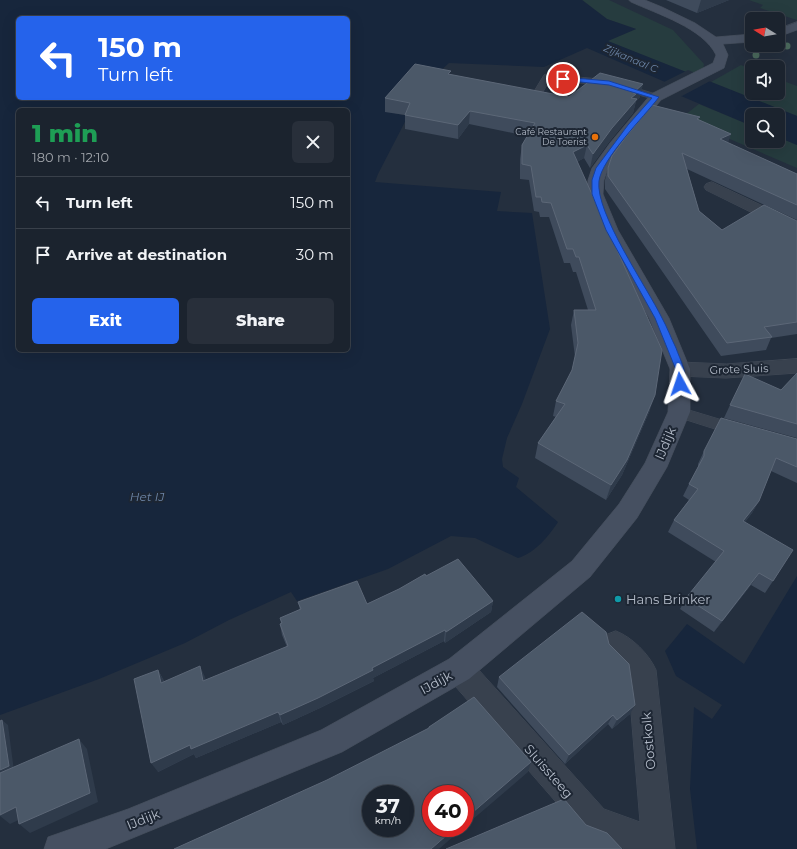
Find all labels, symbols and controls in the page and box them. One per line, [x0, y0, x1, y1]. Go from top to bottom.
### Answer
north arrow [745, 12, 785, 52]
map controls [745, 12, 785, 148]
text: 150 m [98, 30, 182, 64]
icon: left [32, 32, 84, 84]
water label: Zijkanaal C [601, 41, 660, 76]
button: sound [745, 60, 785, 100]
pin [546, 62, 580, 96]
text: Turn left [98, 64, 173, 86]
icon: arrive [552, 68, 574, 90]
button: search [745, 108, 785, 148]
text: 1 min [32, 119, 98, 148]
button: close [292, 121, 334, 163]
place label: Café Restaurant De Toerist [515, 126, 587, 147]
marker: Café Restaurant De Toerist [590, 132, 600, 142]
text: 180 m · 12:10 [32, 149, 109, 165]
icon: left [32, 192, 54, 214]
text: Turn left [66, 193, 133, 212]
text: 150 m [290, 193, 334, 212]
icon: arrive [32, 244, 54, 266]
text: Arrive at destination [66, 245, 227, 264]
text: 30 m [296, 245, 334, 264]
button: Exit [32, 298, 179, 344]
button: Share [187, 298, 334, 344]
street label: Grote Sluis [709, 361, 769, 377]
position arrow [659, 363, 701, 405]
street label: IJdijk [651, 424, 679, 462]
water label: Het IJ [130, 489, 164, 504]
place label: Hans Brinker [626, 591, 711, 607]
marker: Hans Brinker [613, 594, 623, 604]
street label: IJdijk [417, 667, 455, 697]
street label: Oostkolk [638, 711, 658, 770]
street label: Sluissteeg [521, 741, 577, 801]
speed limit sign: 40 [422, 785, 474, 837]
text: 37 [376, 794, 400, 818]
street label: IJdijk [124, 805, 162, 833]
text: km/h [375, 814, 401, 827]

